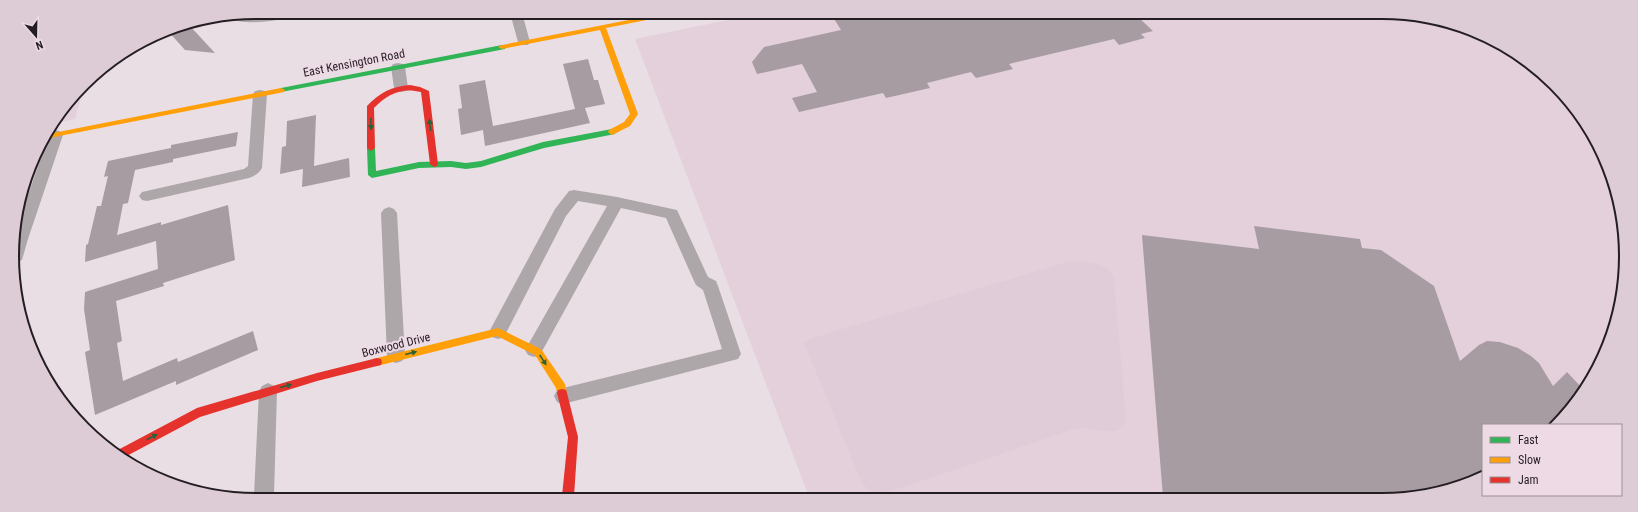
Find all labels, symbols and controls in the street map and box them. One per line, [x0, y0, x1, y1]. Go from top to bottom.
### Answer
north arrow [16, 16, 56, 56]
text: N [34, 38, 45, 52]
street label: East Kensington Road [302, 46, 406, 80]
one-way arrow [368, 118, 374, 131]
one-way arrow [426, 119, 433, 131]
street label: Boxwood Drive [360, 330, 432, 360]
one-way arrow [405, 349, 418, 355]
one-way arrow [540, 355, 547, 366]
one-way arrow [280, 383, 292, 389]
legend [1482, 424, 1622, 496]
text: Fast [1518, 433, 1539, 447]
one-way arrow [146, 434, 158, 441]
text: Slow [1518, 453, 1541, 467]
text: Jam [1518, 473, 1539, 487]

